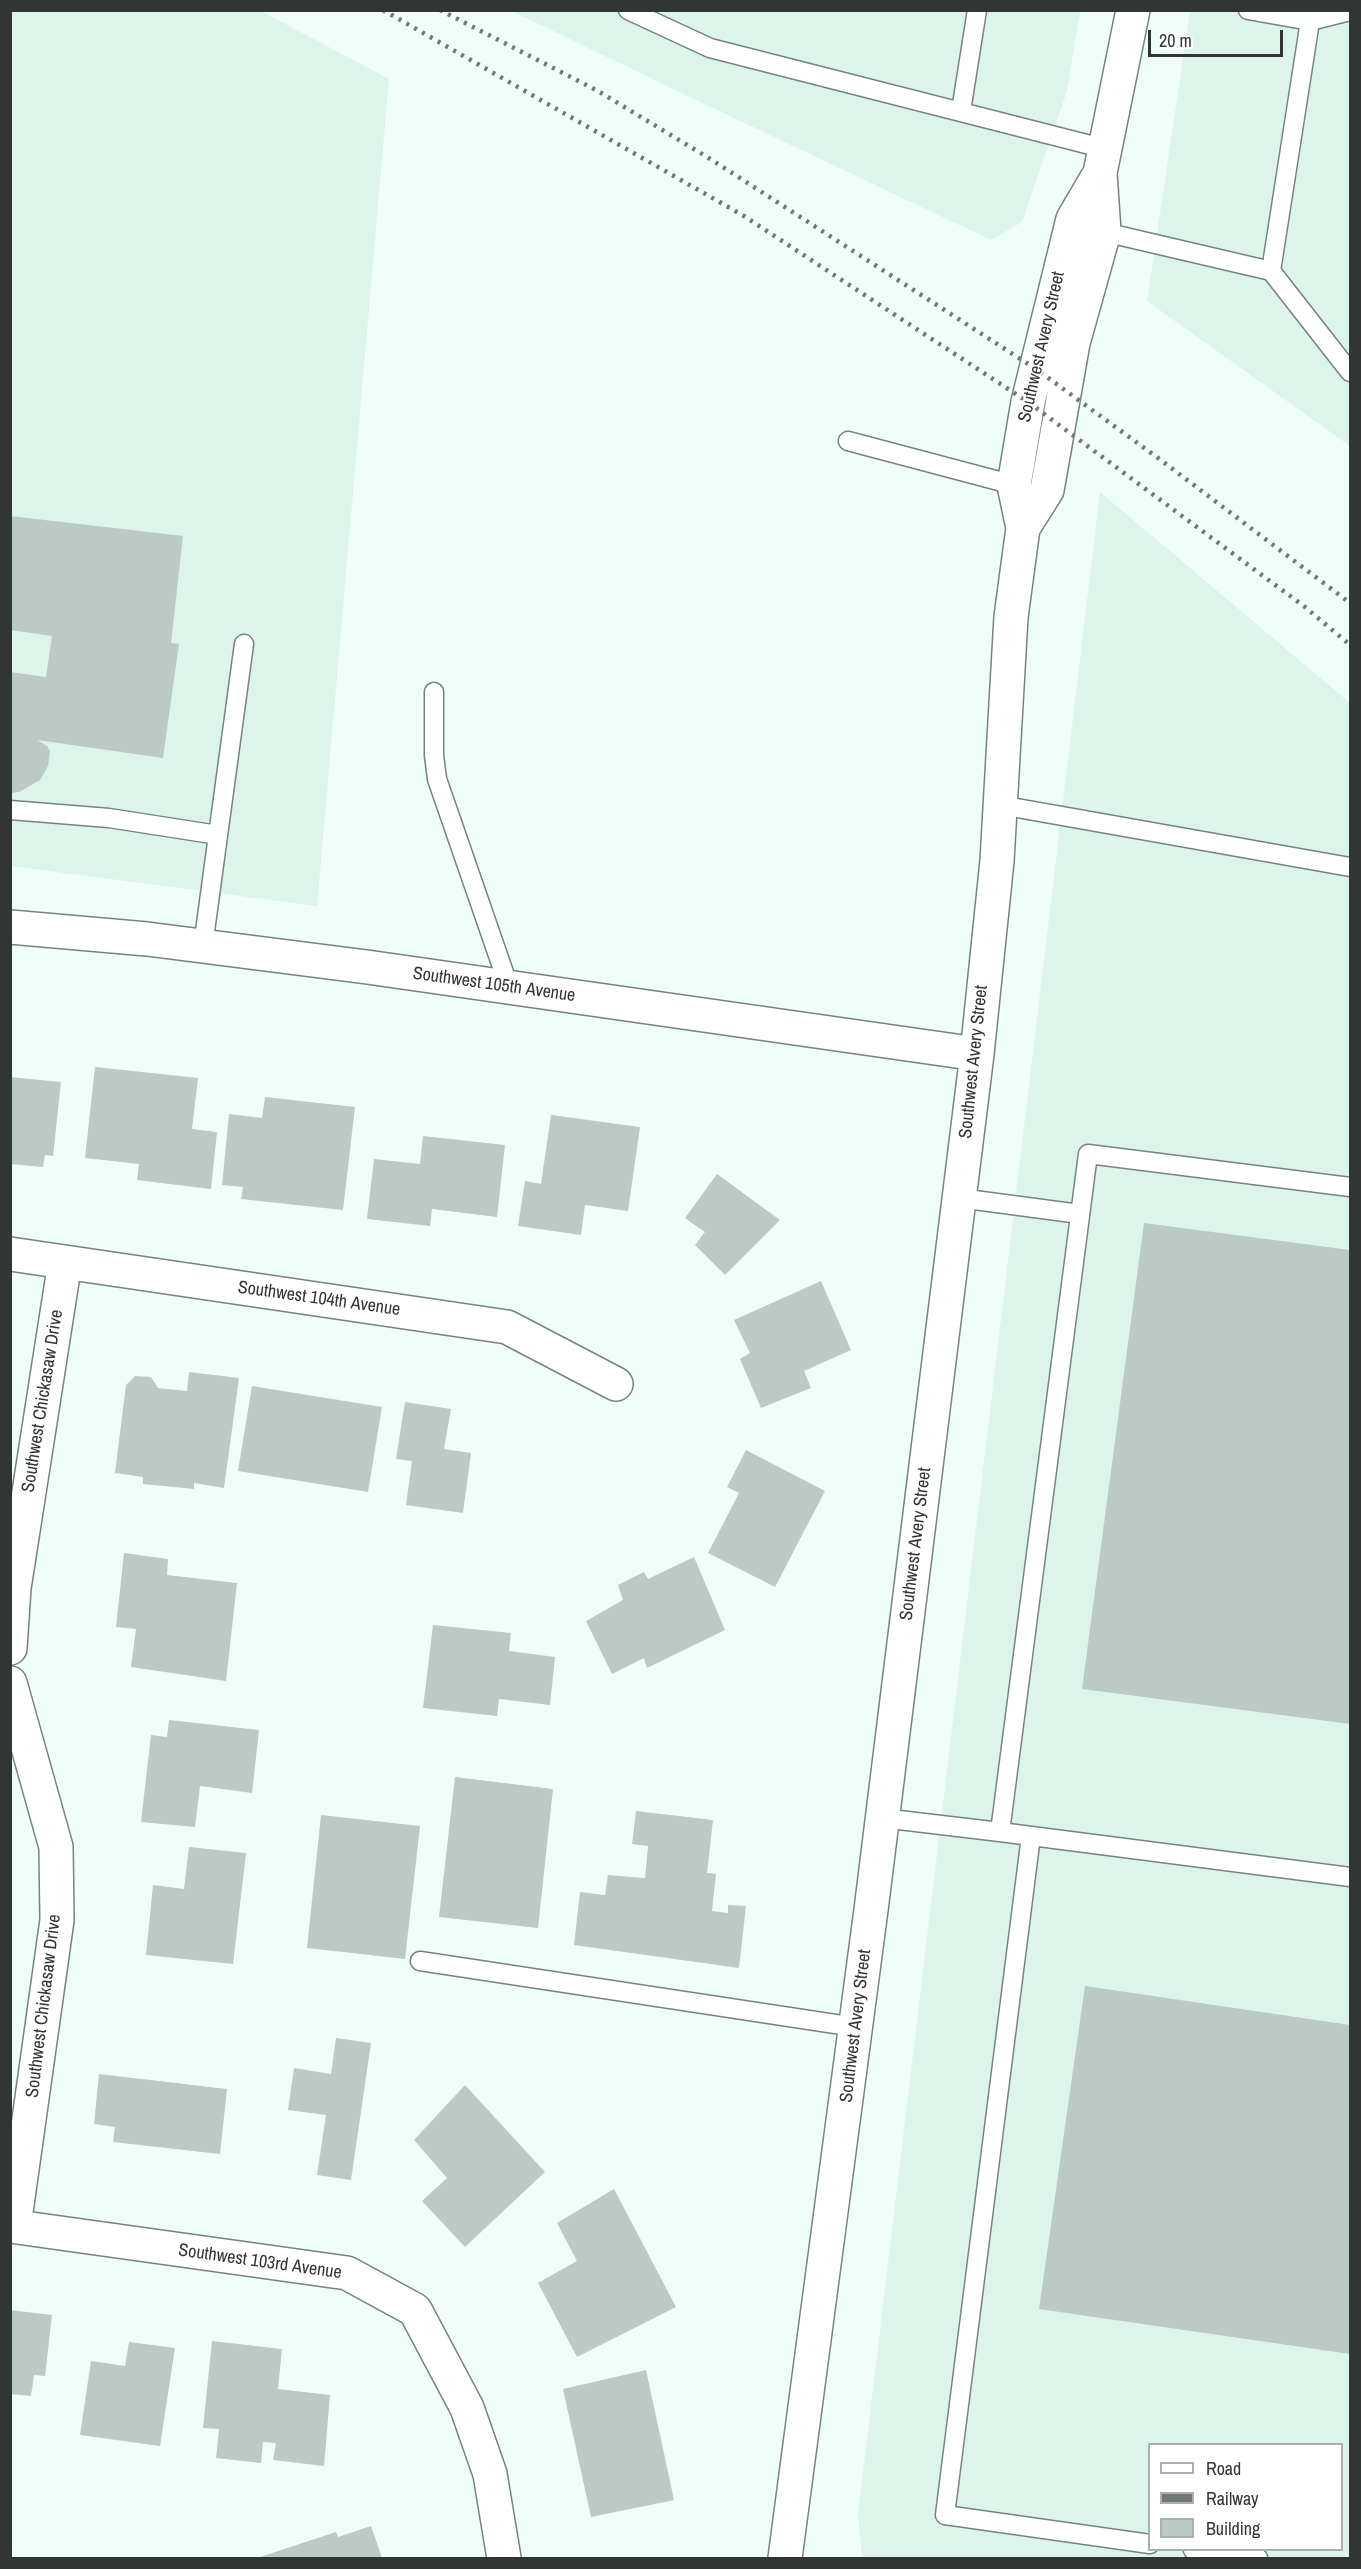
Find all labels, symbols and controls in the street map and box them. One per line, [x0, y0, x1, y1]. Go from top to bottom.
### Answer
scale bar [1151, 18, 1286, 56]
text: 20 m [1159, 28, 1192, 53]
street label: Southwest Avery Street [1014, 270, 1070, 424]
street label: Southwest 105th Avenue [411, 963, 577, 1007]
street label: Southwest Avery Street [955, 984, 993, 1140]
street label: Southwest 104th Avenue [236, 1277, 402, 1321]
street label: Southwest Chickasaw Drive [18, 1308, 68, 1494]
street label: Southwest Avery Street [896, 1466, 936, 1622]
street label: Southwest Chickasaw Drive [22, 1913, 66, 2099]
street label: Southwest Avery Street [836, 1948, 876, 2104]
street label: Southwest 103rd Avenue [177, 2240, 343, 2284]
legend [1148, 2443, 1343, 2551]
text: Road [1206, 2456, 1241, 2481]
text: Railway [1206, 2486, 1259, 2511]
text: Building [1206, 2516, 1260, 2541]

